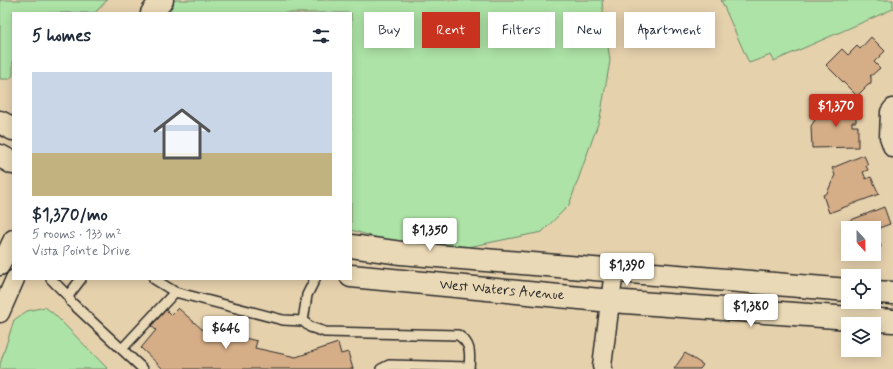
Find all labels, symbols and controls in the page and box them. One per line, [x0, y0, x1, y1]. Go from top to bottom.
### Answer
chip: Buy [364, 12, 414, 48]
chip: Rent [422, 12, 480, 48]
chip: Filters [488, 12, 555, 48]
chip: New [563, 12, 616, 48]
chip: Apartment [624, 12, 715, 48]
text: 5 homes [32, 25, 91, 47]
icon: filters [310, 25, 332, 47]
pin: $1,370 [803, 94, 869, 128]
icon: home [146, 98, 218, 170]
text: $1,370 [818, 98, 854, 115]
text: $1,370/mo [32, 204, 108, 226]
pin: $1,350 [397, 218, 463, 252]
north arrow [841, 221, 881, 261]
map controls [841, 221, 881, 357]
text: $1,350 [412, 222, 448, 239]
text: 5 rooms · 133 m² [32, 226, 122, 243]
text: Vista Pointe Drive [32, 243, 131, 260]
pin: $1,390 [594, 253, 660, 287]
text: $1,390 [609, 257, 645, 274]
button: locate [841, 269, 881, 309]
street label: West Waters Avenue [439, 276, 565, 304]
pin: $1,380 [718, 294, 784, 328]
text: $1,380 [733, 298, 769, 315]
pin: $646 [202, 316, 250, 350]
button: layers [841, 317, 881, 357]
text: $646 [212, 320, 240, 337]

